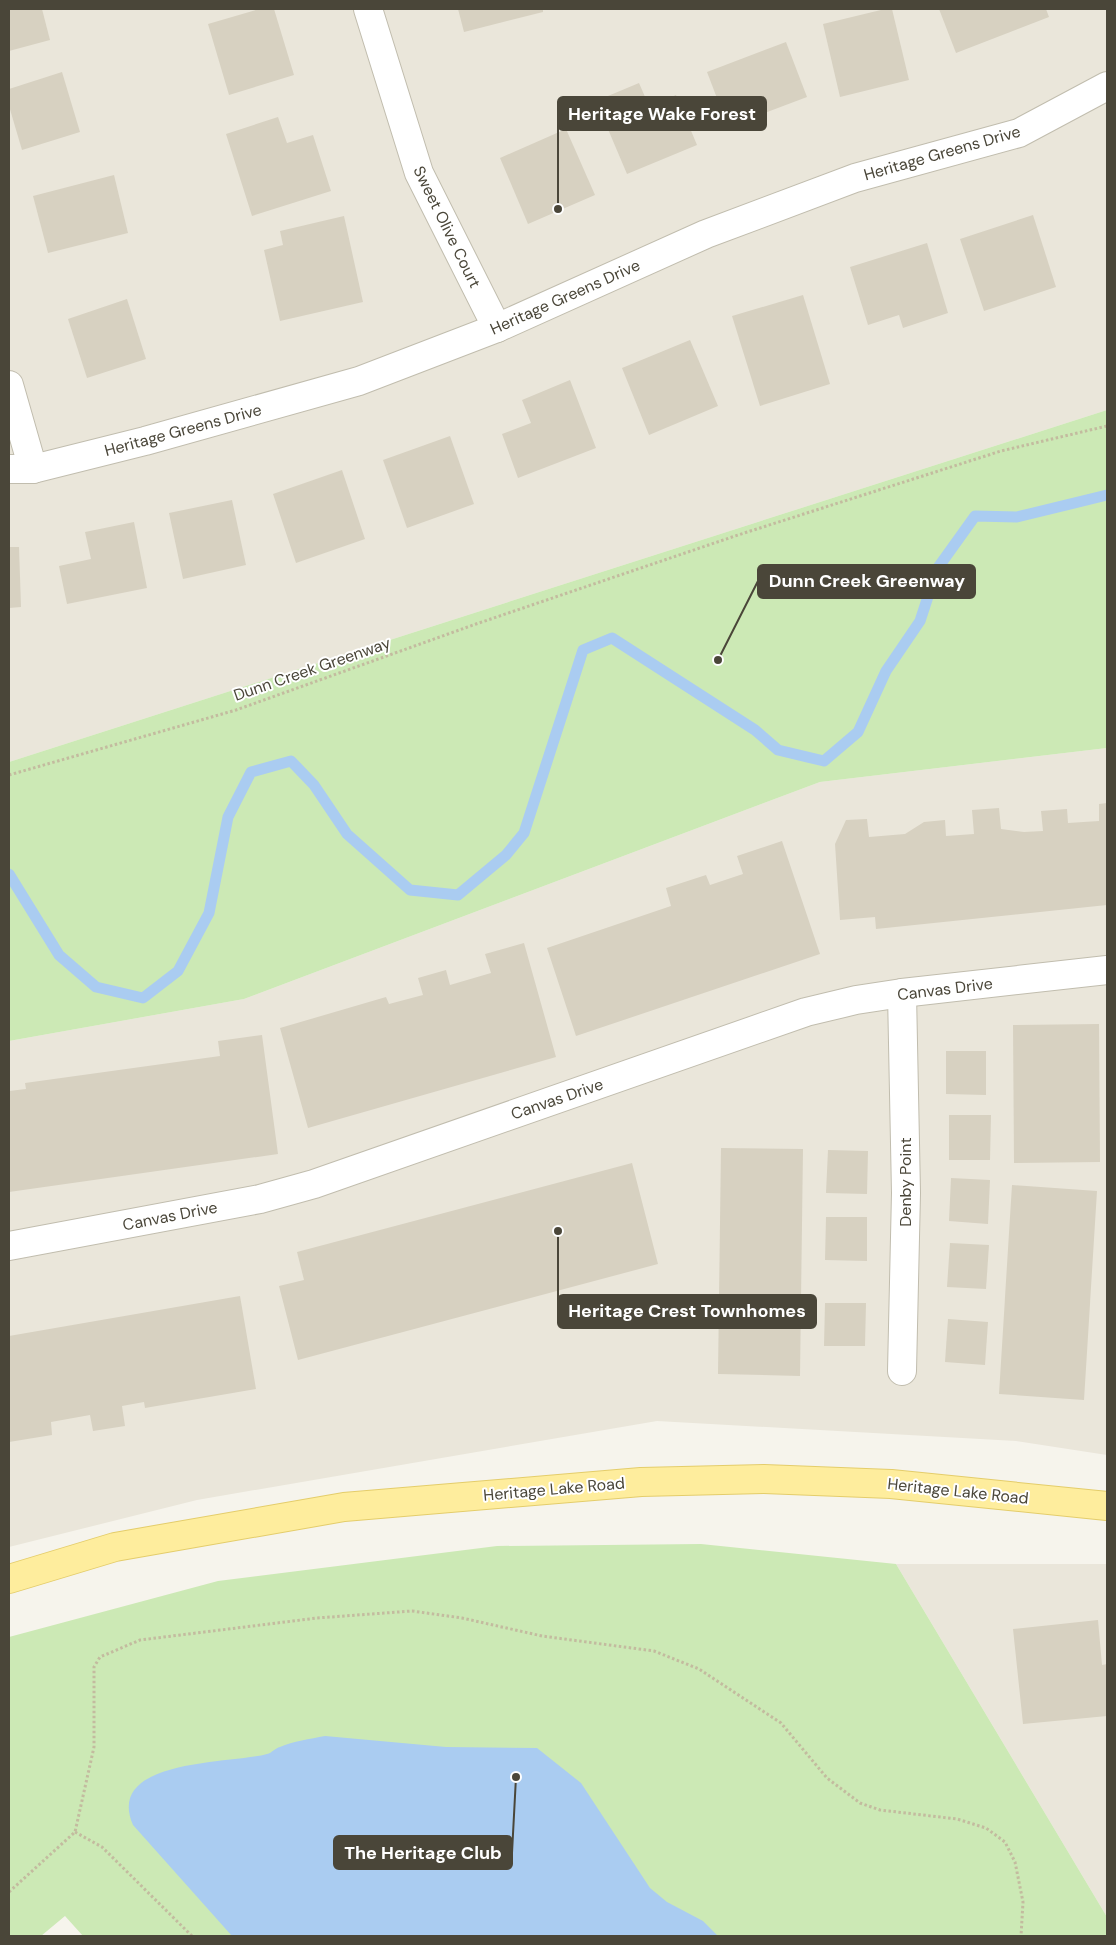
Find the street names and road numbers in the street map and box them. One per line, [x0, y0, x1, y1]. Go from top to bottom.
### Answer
street label: Heritage Greens Drive [861, 121, 1023, 185]
street label: Sweet Olive Court [408, 163, 486, 291]
street label: Heritage Greens Drive [487, 254, 643, 340]
street label: Heritage Greens Drive [102, 399, 264, 461]
street label: Dunn Creek Greenway [231, 632, 393, 706]
street label: Canvas Drive [896, 973, 994, 1005]
street label: Canvas Drive [508, 1073, 606, 1125]
street label: Denby Point [895, 1137, 916, 1227]
street label: Canvas Drive [121, 1197, 219, 1235]
street label: Heritage Lake Road [482, 1472, 626, 1506]
street label: Heritage Lake Road [886, 1473, 1030, 1509]

